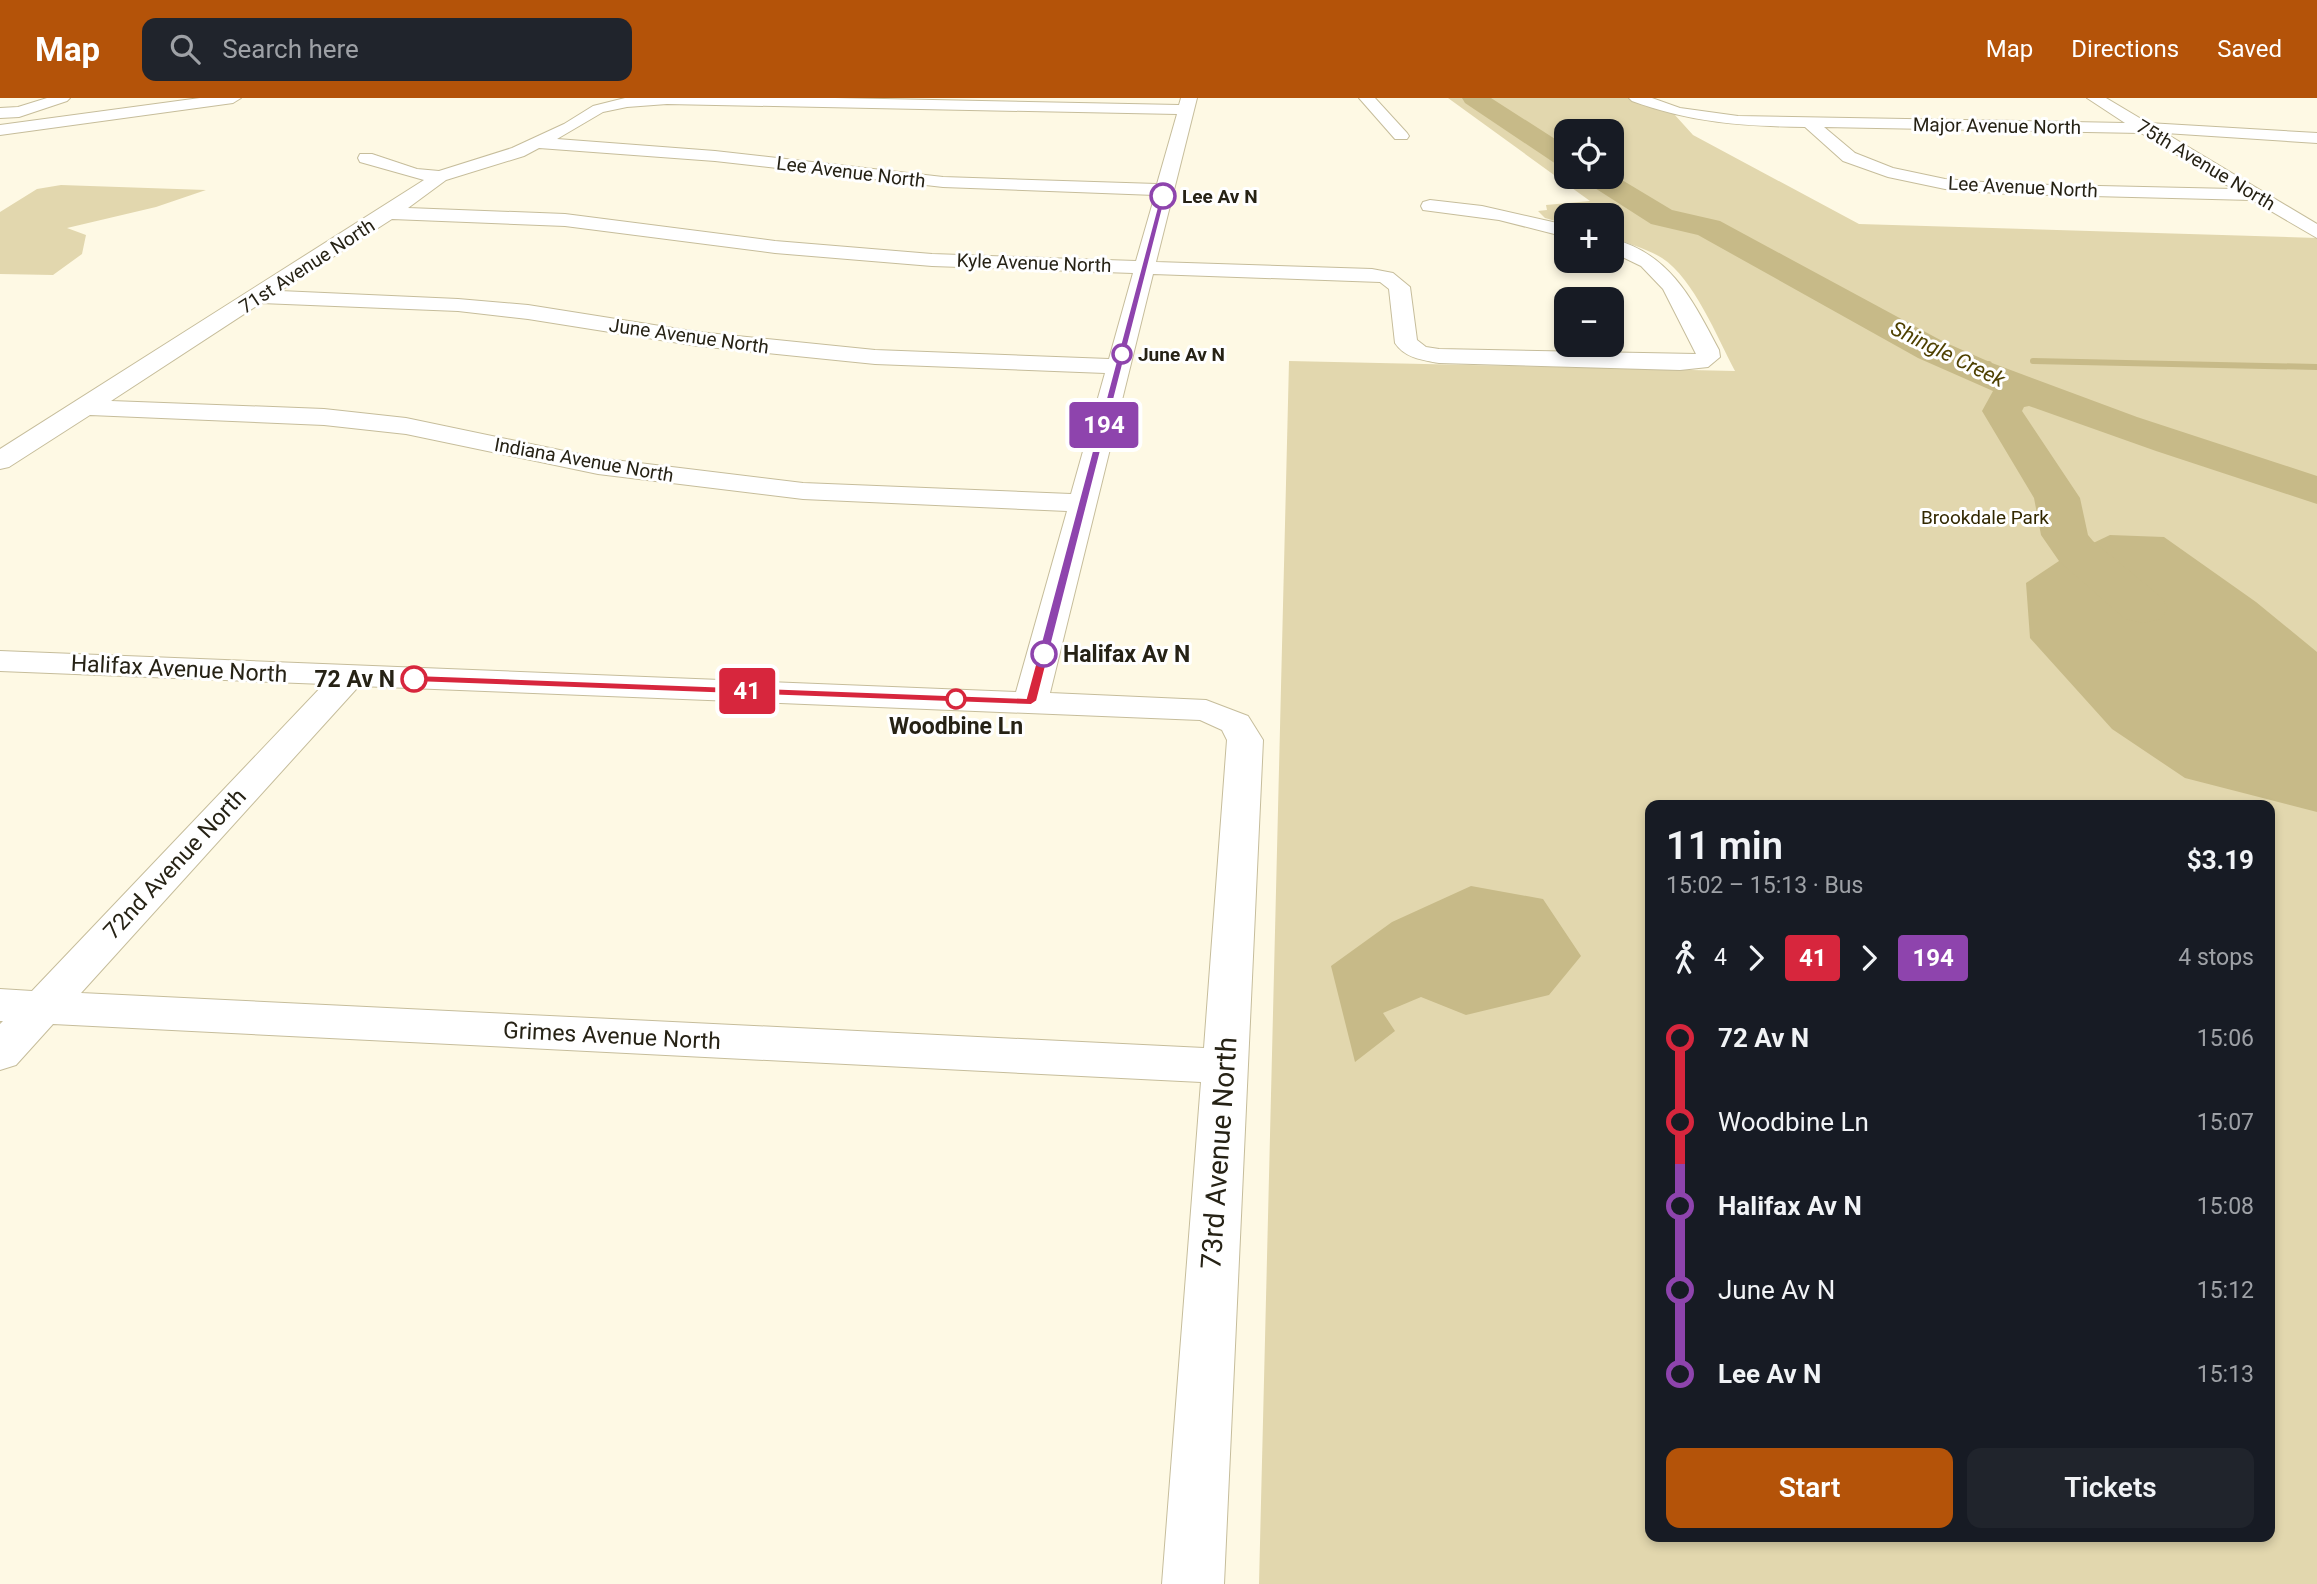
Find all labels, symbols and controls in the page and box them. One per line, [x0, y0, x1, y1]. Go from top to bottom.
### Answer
search box [142, 18, 632, 81]
text: Map [35, 30, 100, 69]
icon: search [166, 30, 204, 68]
text: Search here [222, 34, 359, 64]
text: Map [1986, 35, 2033, 63]
text: Directions [2071, 35, 2179, 63]
text: Saved [2217, 35, 2282, 63]
street label: Major Avenue North [1913, 113, 2081, 139]
street label: 75th Avenue North [2133, 115, 2279, 215]
map controls [1554, 119, 1624, 357]
button: locate [1554, 119, 1624, 189]
street label: Lee Avenue North [775, 151, 927, 193]
street label: Lee Avenue North [1948, 172, 2098, 202]
marker: Lee Av N [1150, 183, 1176, 209]
place label: Lee Av N [1182, 185, 1258, 208]
button: + [1554, 203, 1624, 273]
street label: 71st Avenue North [235, 214, 379, 318]
street label: Kyle Avenue North [956, 249, 1112, 277]
button: − [1554, 287, 1624, 357]
street label: June Avenue North [608, 313, 770, 359]
water label: Shingle Creek [1887, 316, 2009, 392]
place label: June Av N [1138, 343, 1225, 366]
marker: June Av N [1112, 344, 1132, 364]
line badge: 194 [1064, 402, 1144, 448]
text: 194 [1083, 411, 1125, 439]
street label: Indiana Avenue North [493, 433, 675, 487]
park label: Brookdale Park [1921, 506, 2049, 529]
marker: Halifax Av N [1031, 641, 1057, 667]
place label: Halifax Av N [1063, 641, 1190, 668]
street label: Halifax Avenue North [70, 650, 288, 688]
place label: 72 Av N [314, 666, 395, 693]
marker: 72 Av N [401, 666, 427, 692]
line badge: 41 [716, 668, 778, 714]
text: 41 [733, 677, 761, 705]
marker: Woodbine Ln [946, 689, 966, 709]
place label: Woodbine Ln [889, 713, 1023, 740]
street label: 72nd Avenue North [98, 783, 252, 945]
text: 11 min [1666, 824, 1783, 868]
text: $3.19 [2187, 845, 2254, 875]
text: 15:02 – 15:13 · Bus [1666, 872, 1863, 899]
icon: walk [1666, 939, 1704, 977]
icon: forward [1737, 939, 1775, 977]
icon: forward [1850, 939, 1888, 977]
text: 4 [1714, 944, 1727, 971]
text: 41 [1799, 944, 1826, 972]
text: 194 [1912, 944, 1954, 972]
text: 4 stops [2178, 944, 2254, 971]
street label: Grimes Avenue North [502, 1017, 722, 1055]
text: 72 Av N [1718, 1023, 1809, 1053]
text: 15:06 [2197, 1025, 2254, 1052]
street label: 73rd Avenue North [1194, 1036, 1244, 1270]
text: Woodbine Ln [1718, 1107, 1869, 1137]
text: 15:07 [2197, 1109, 2254, 1136]
text: Halifax Av N [1718, 1191, 1862, 1221]
text: 15:08 [2197, 1193, 2254, 1220]
text: June Av N [1718, 1275, 1835, 1305]
text: 15:12 [2197, 1277, 2254, 1304]
text: Lee Av N [1718, 1359, 1821, 1389]
text: 15:13 [2197, 1361, 2254, 1388]
button: Start [1666, 1448, 1953, 1528]
button: Tickets [1967, 1448, 2254, 1528]

